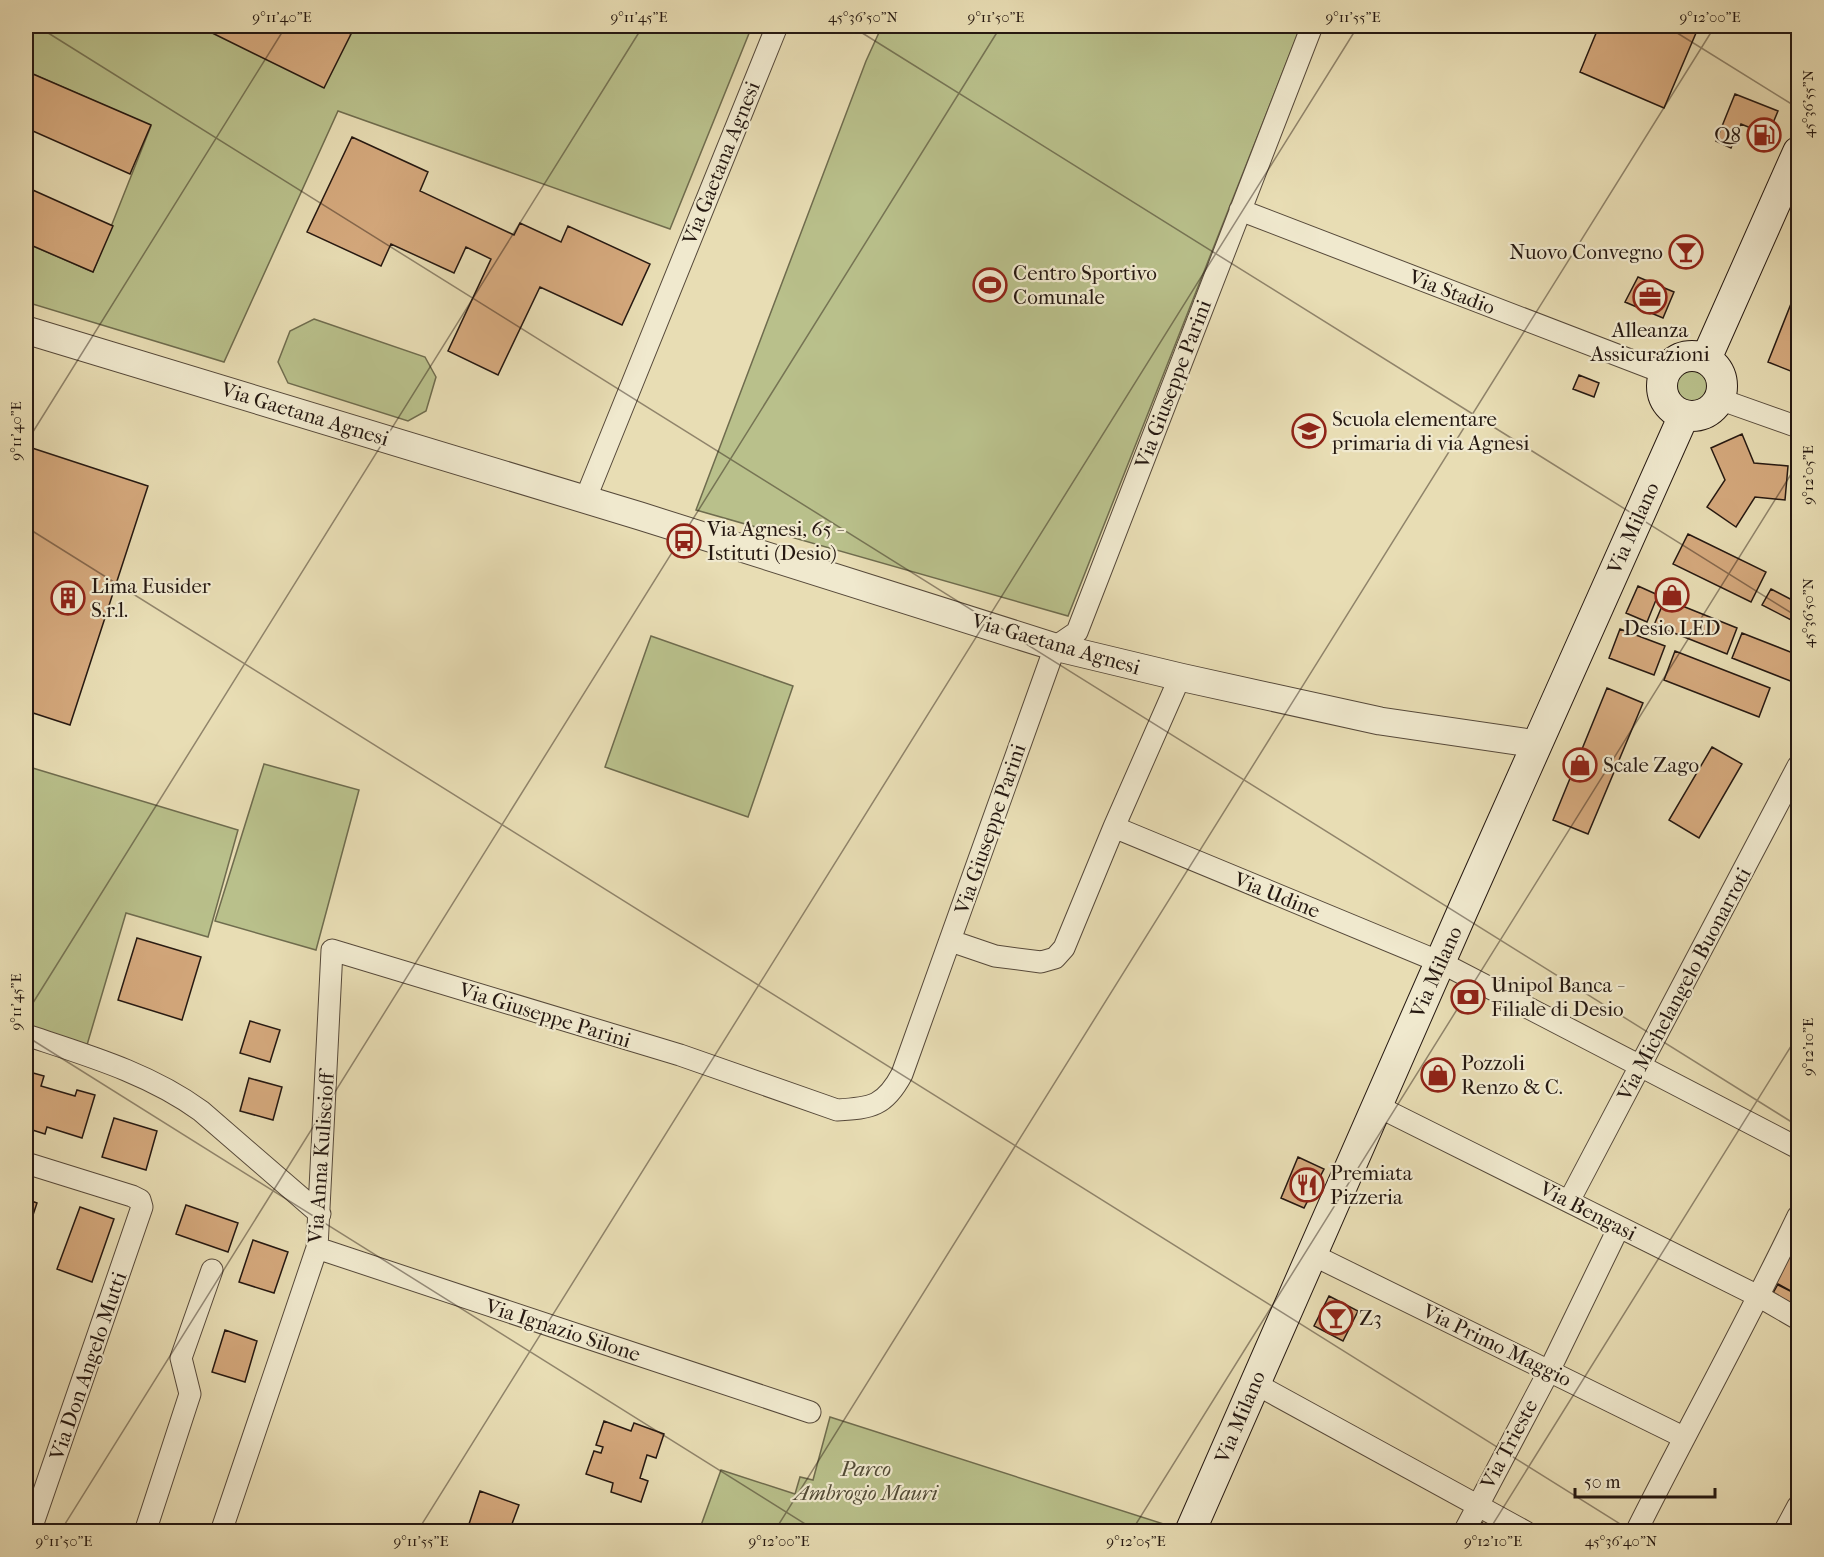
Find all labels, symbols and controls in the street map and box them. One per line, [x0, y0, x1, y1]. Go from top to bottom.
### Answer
text: 9°11'40"E [252, 8, 312, 26]
text: 9°11'45"E [610, 8, 668, 26]
text: 45°36'50"N [828, 8, 899, 26]
text: 9°11'50"E [968, 8, 1024, 26]
text: 9°11'55"E [1325, 8, 1381, 26]
text: 9°12'00"E [1679, 8, 1741, 26]
text: 45°36'55"N [1799, 69, 1817, 138]
street label: Via Gaetana Agnesi [677, 78, 765, 249]
fuel station icon: Q8 [1746, 117, 1782, 153]
place label: Q8 [1714, 123, 1741, 147]
bar icon: Nuovo Convegno [1668, 234, 1704, 270]
place label: Nuovo Convegno [1509, 240, 1663, 264]
place label: Centro Sportivo Comunale [1013, 261, 1157, 309]
street label: Via Stadio [1405, 264, 1498, 319]
sports icon: Centro Sportivo Comunale [972, 267, 1008, 303]
office icon: Alleanza Assicurazioni [1632, 279, 1668, 315]
street label: Via Giuseppe Parini [1129, 296, 1216, 472]
place label: Alleanza Assicurazioni [1589, 318, 1710, 366]
street label: Via Gaetana Agnesi [217, 377, 392, 451]
text: 9°11'40"E [7, 401, 25, 461]
place label: Scuola elementare primaria di via Agnesi [1331, 407, 1529, 455]
school or university icon: Scuola elementare primaria di via Agnesi [1291, 413, 1327, 449]
text: 9°12'05"E [1799, 445, 1817, 505]
street label: Via Milano [1602, 478, 1664, 578]
place label: Via Agnesi, 65 - Istituti (Desio) [706, 517, 844, 565]
bus stop icon: Via Agnesi, 65 - Istituti (Desio) [666, 523, 702, 559]
place label: Lima Eusider S.r.l. [91, 574, 211, 622]
shop icon: Desio LED [1654, 577, 1690, 613]
text: 45°36'50"N [1799, 577, 1817, 648]
building icon: Lima Eusider S.r.l. [50, 580, 86, 616]
street label: Via Gaetana Agnesi [968, 608, 1143, 680]
place label: Desio LED [1624, 616, 1720, 640]
street label: Via Giuseppe Parini [949, 741, 1030, 918]
shop icon: Scale Zago [1562, 747, 1598, 783]
place label: Scale Zago [1603, 753, 1699, 777]
street label: Via Michelangelo Buonarroti [1612, 863, 1756, 1105]
street label: Via Udine [1230, 867, 1323, 923]
street label: Via Milano [1405, 922, 1467, 1022]
text: 9°11'45"E [7, 973, 25, 1031]
place label: Unipol Banca - Filiale di Desio [1491, 973, 1625, 1021]
street label: Via Giuseppe Parini [455, 977, 634, 1053]
bank icon: Unipol Banca - Filiale di Desio [1450, 979, 1486, 1015]
text: 9°12'10"E [1799, 1018, 1817, 1076]
place label: Pozzoli Renzo & C. [1461, 1051, 1563, 1099]
shop icon: Pozzoli Renzo & C. [1420, 1057, 1456, 1093]
street label: Via Anna Kuliscioff [303, 1067, 339, 1245]
place label: Premiata Pizzeria [1330, 1161, 1413, 1209]
restaurant icon: Premiata Pizzeria [1289, 1167, 1325, 1203]
street label: Via Bengasi [1535, 1176, 1640, 1246]
street label: Via Don Angelo Mutti [44, 1269, 131, 1464]
street label: Via Ignazio Silone [482, 1293, 643, 1366]
street label: Via Primo Maggio [1418, 1298, 1575, 1391]
bar icon: Z3 [1318, 1300, 1354, 1336]
place label: Z3 [1359, 1306, 1382, 1330]
street label: Via Milano [1209, 1367, 1270, 1468]
street label: Via Trieste [1475, 1395, 1543, 1494]
park label: Parco Ambrogio Mauri [792, 1457, 939, 1505]
scale bar [1575, 1461, 1714, 1499]
text: 50 m [1584, 1472, 1621, 1493]
text: 9°11'50"E [36, 1532, 92, 1550]
text: 9°11'55"E [393, 1532, 449, 1550]
text: 9°12'00"E [748, 1532, 810, 1550]
text: 9°12'05"E [1106, 1532, 1166, 1550]
text: 9°12'10"E [1464, 1532, 1522, 1550]
text: 45°36'40"N [1585, 1532, 1658, 1550]

